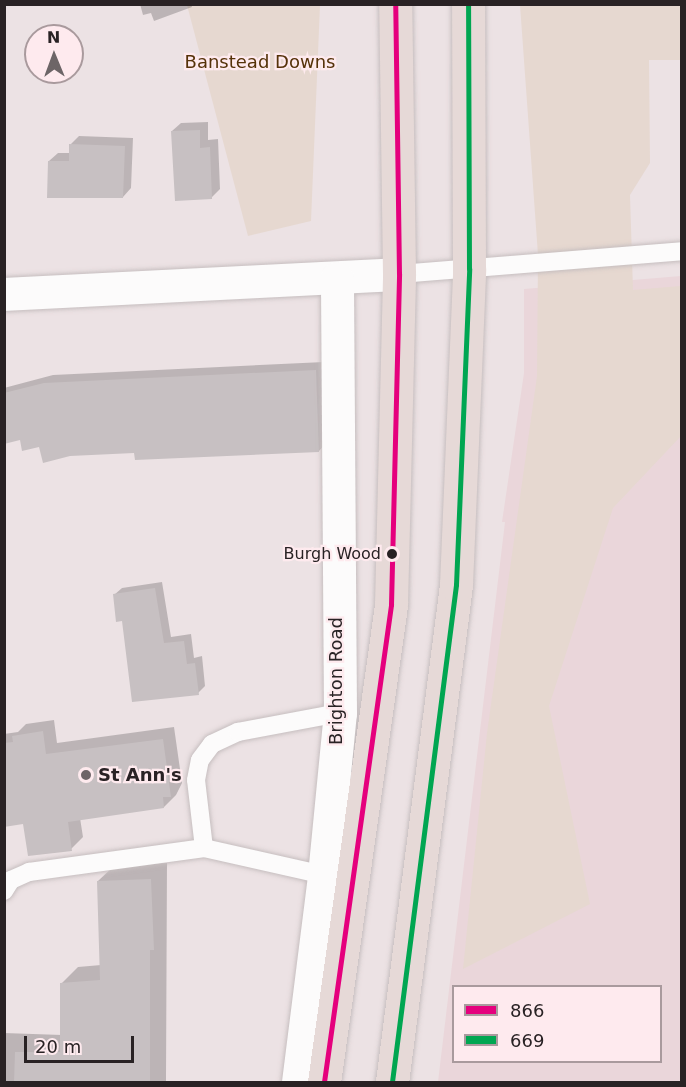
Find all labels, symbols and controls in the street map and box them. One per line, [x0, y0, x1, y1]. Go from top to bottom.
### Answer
north arrow [24, 24, 84, 84]
text: N [47, 28, 61, 47]
park label: Banstead Downs [185, 51, 335, 73]
place label: Burgh Wood [284, 544, 381, 564]
marker: Burgh Wood [386, 548, 398, 560]
street label: Brighton Road [325, 617, 347, 745]
place label: St Ann's [98, 764, 182, 786]
marker: St Ann's [79, 768, 93, 782]
legend [452, 985, 662, 1063]
text: 866 [510, 1000, 544, 1021]
scale bar [27, 1024, 136, 1062]
text: 669 [510, 1030, 544, 1051]
text: 20 m [35, 1036, 81, 1057]

